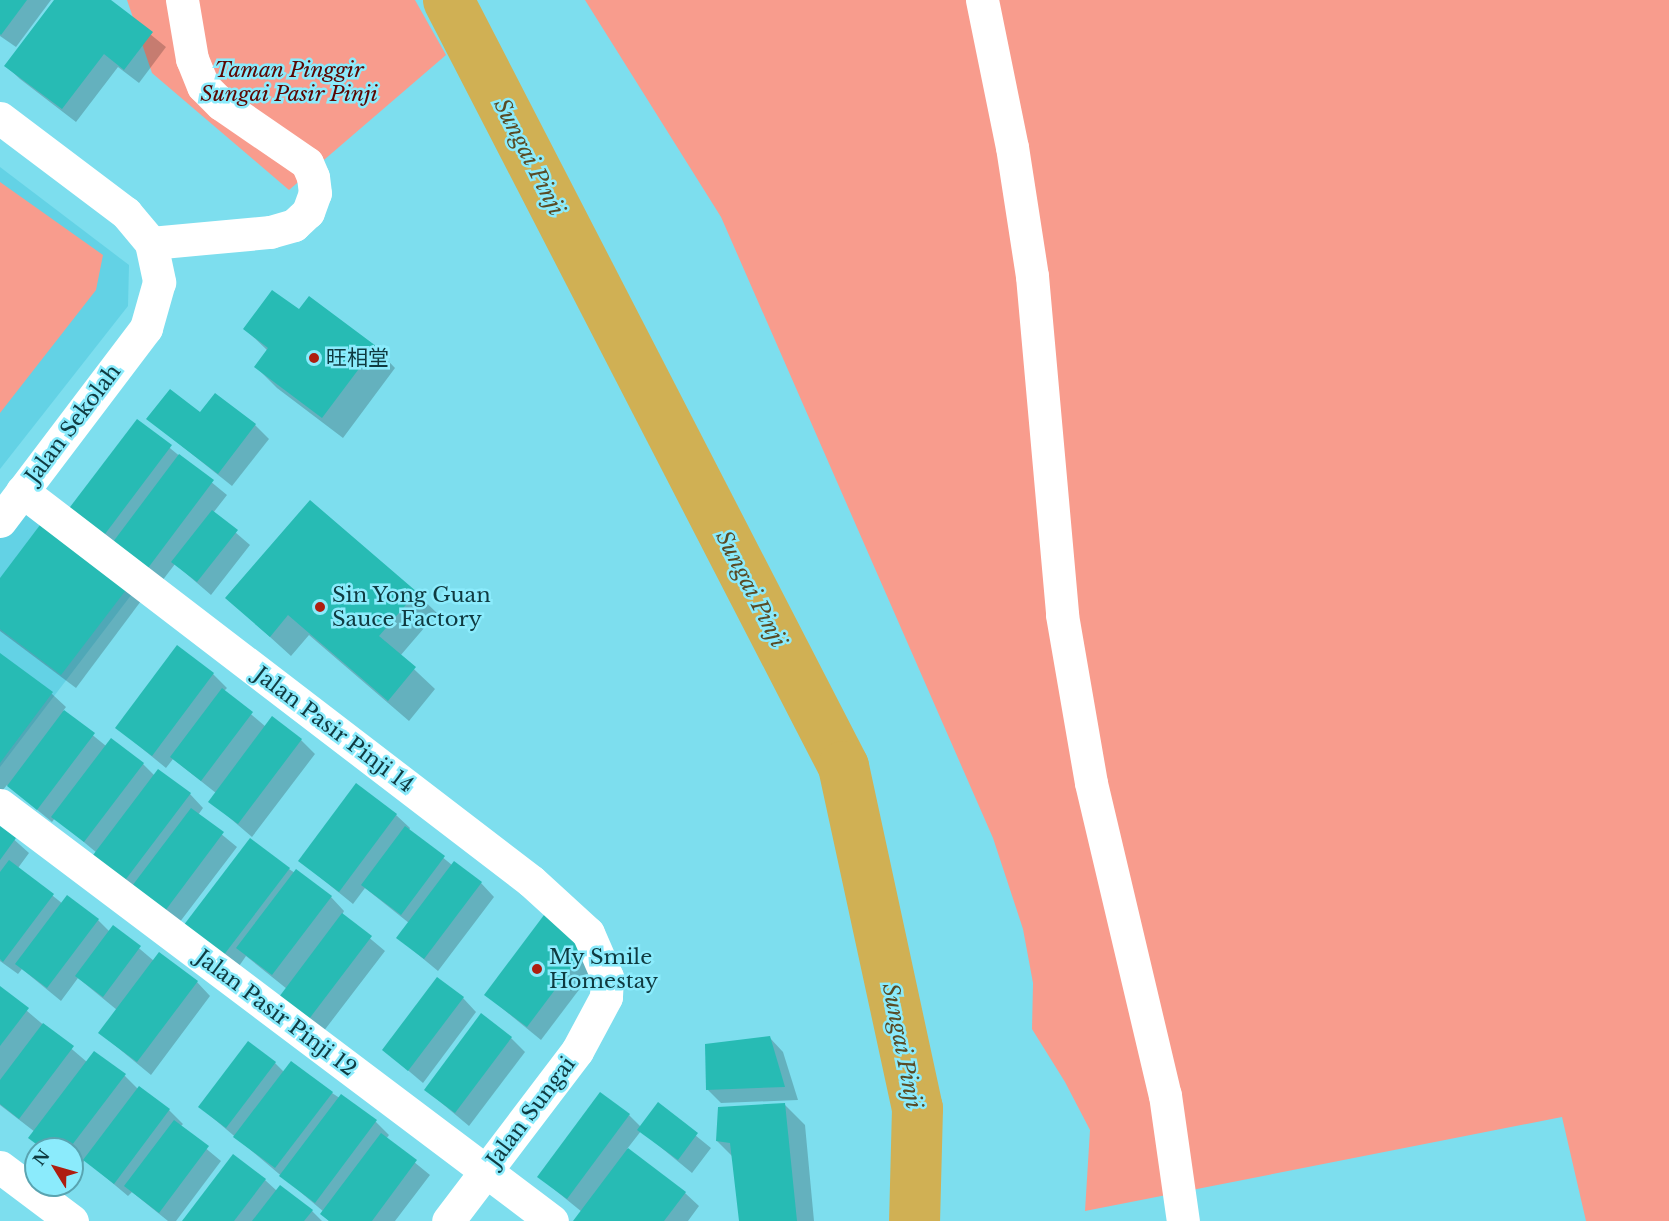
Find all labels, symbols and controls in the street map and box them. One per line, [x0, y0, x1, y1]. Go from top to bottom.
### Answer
park label: Taman Pinggir Sungai Pasir Pinji [200, 57, 378, 107]
water label: Sungai Pinji [488, 94, 570, 220]
place label: 旺相堂 [326, 345, 389, 371]
marker: 旺相堂 [307, 351, 321, 365]
street label: Jalan Sekolah [20, 359, 126, 489]
water label: Sungai Pinji [710, 526, 792, 652]
place label: Sin Yong Guan Sauce Factory [332, 582, 492, 632]
marker: Sin Yong Guan Sauce Factory [313, 600, 327, 614]
street label: Jalan Pasir Pinji 14 [249, 662, 419, 798]
street label: Jalan Pasir Pinji 12 [191, 944, 361, 1082]
place label: My Smile Homestay [549, 944, 658, 994]
marker: My Smile Homestay [530, 962, 544, 976]
water label: Sungai Pinji [877, 981, 927, 1111]
street label: Jalan Sungai [481, 1052, 581, 1172]
north arrow [24, 1137, 84, 1197]
text: N [29, 1145, 54, 1169]

